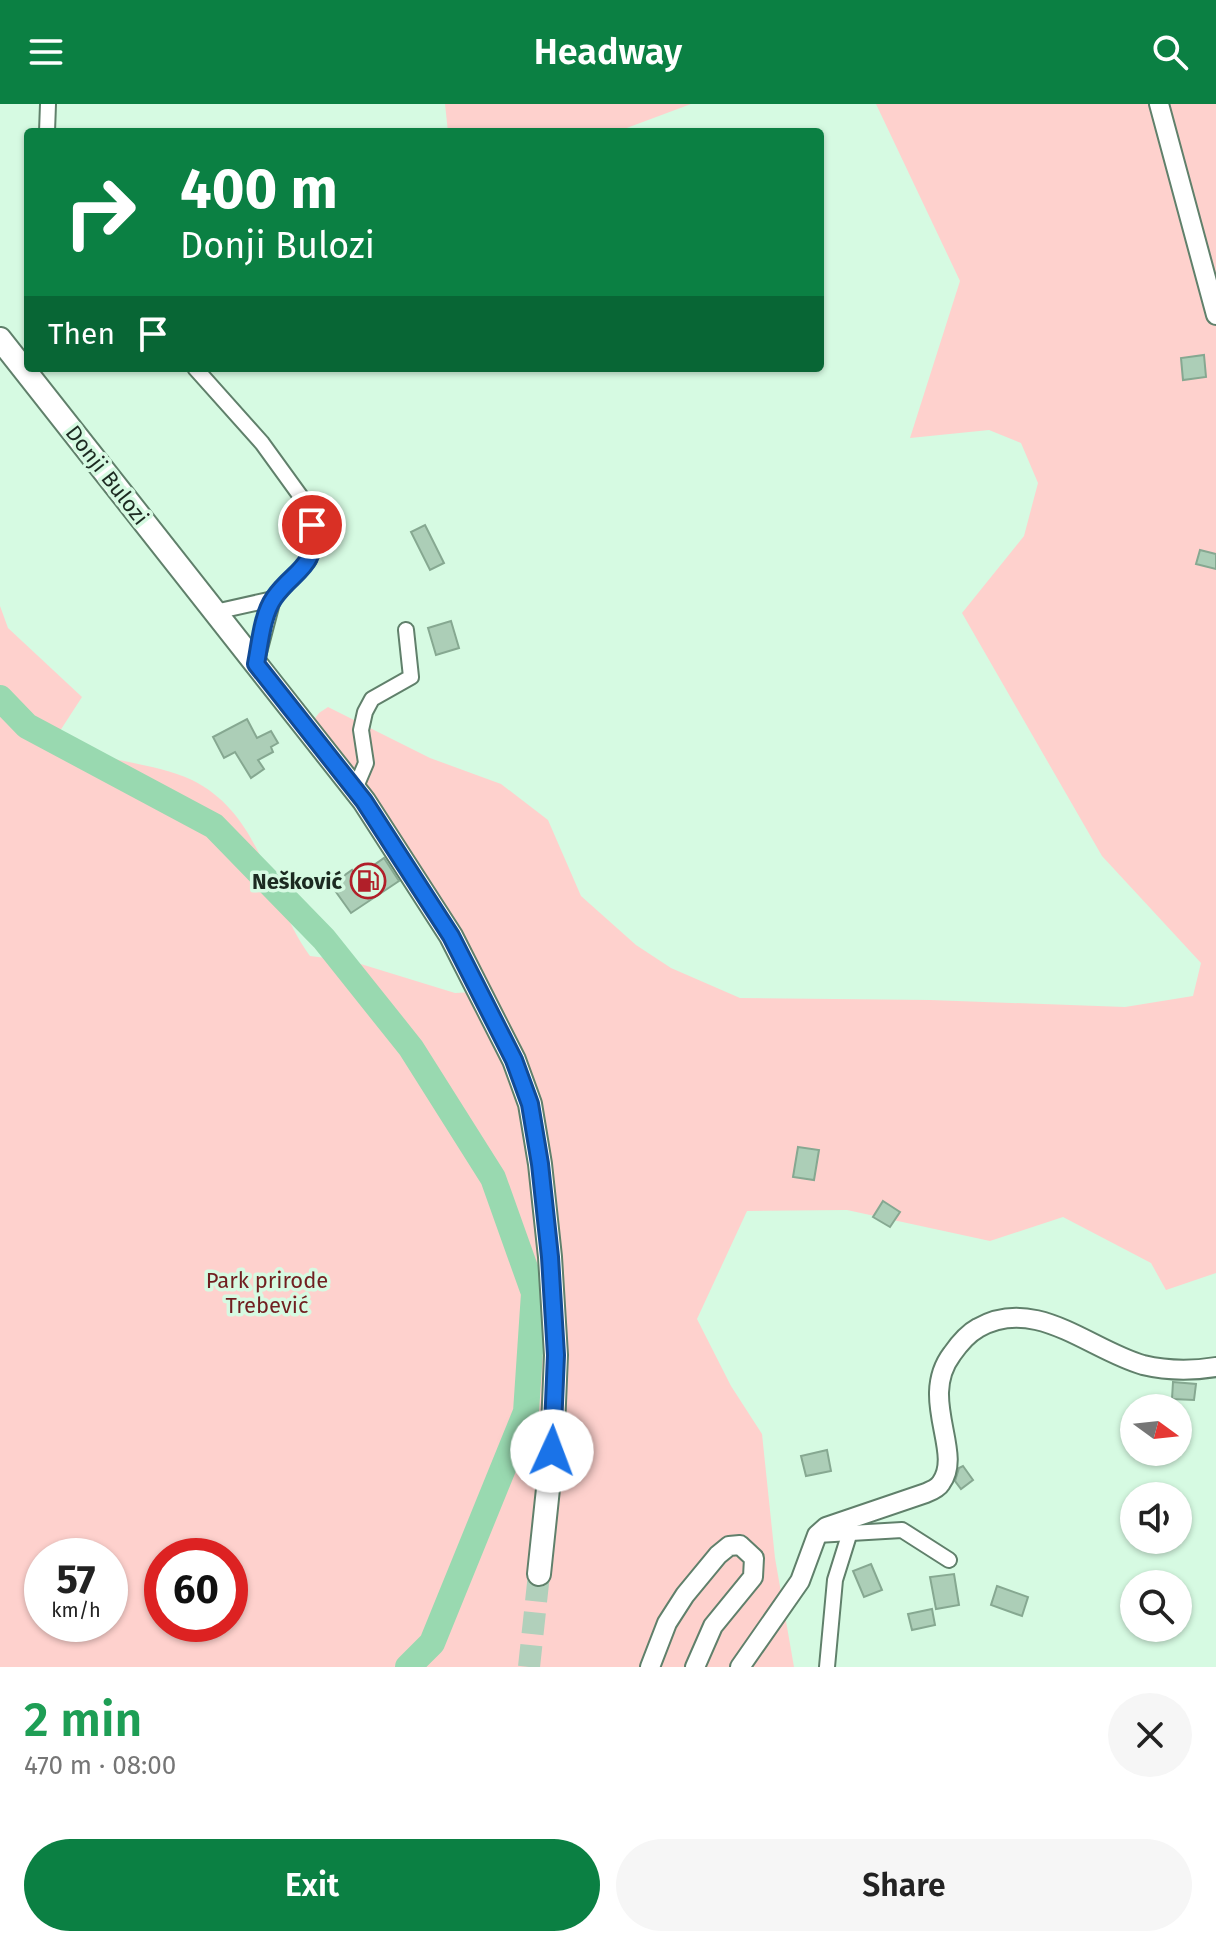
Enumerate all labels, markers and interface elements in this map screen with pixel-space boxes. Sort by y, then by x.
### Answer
icon: menu [24,30,68,74]
text: Headway [534,30,682,74]
icon: search [1148,30,1192,74]
text: 400 m [180,156,338,223]
icon: right [48,160,152,264]
text: Donji Bulozi [180,224,375,268]
icon: arrive [131,312,175,356]
text: Then [48,316,115,352]
street label: Donji Bulozi [60,420,154,530]
pin [278,491,346,559]
icon: arrive [290,503,334,547]
fuel station icon: Nešković [349,862,387,900]
place label: Nešković [252,868,342,895]
park label: Park prirode Trebević [206,1267,328,1319]
north arrow [1120,1394,1192,1466]
map controls [1120,1394,1192,1642]
position arrow [510,1409,594,1493]
button: sound [1120,1482,1192,1554]
speed limit sign: 60 [144,1538,248,1642]
text: 57 [56,1556,96,1604]
button: search [1120,1570,1192,1642]
text: km/h [51,1598,101,1622]
text: 2 min [24,1691,142,1749]
button: close [1108,1693,1192,1777]
text: 470 m · 08:00 [24,1750,176,1781]
button: Exit [24,1839,600,1931]
button: Share [616,1839,1192,1931]

